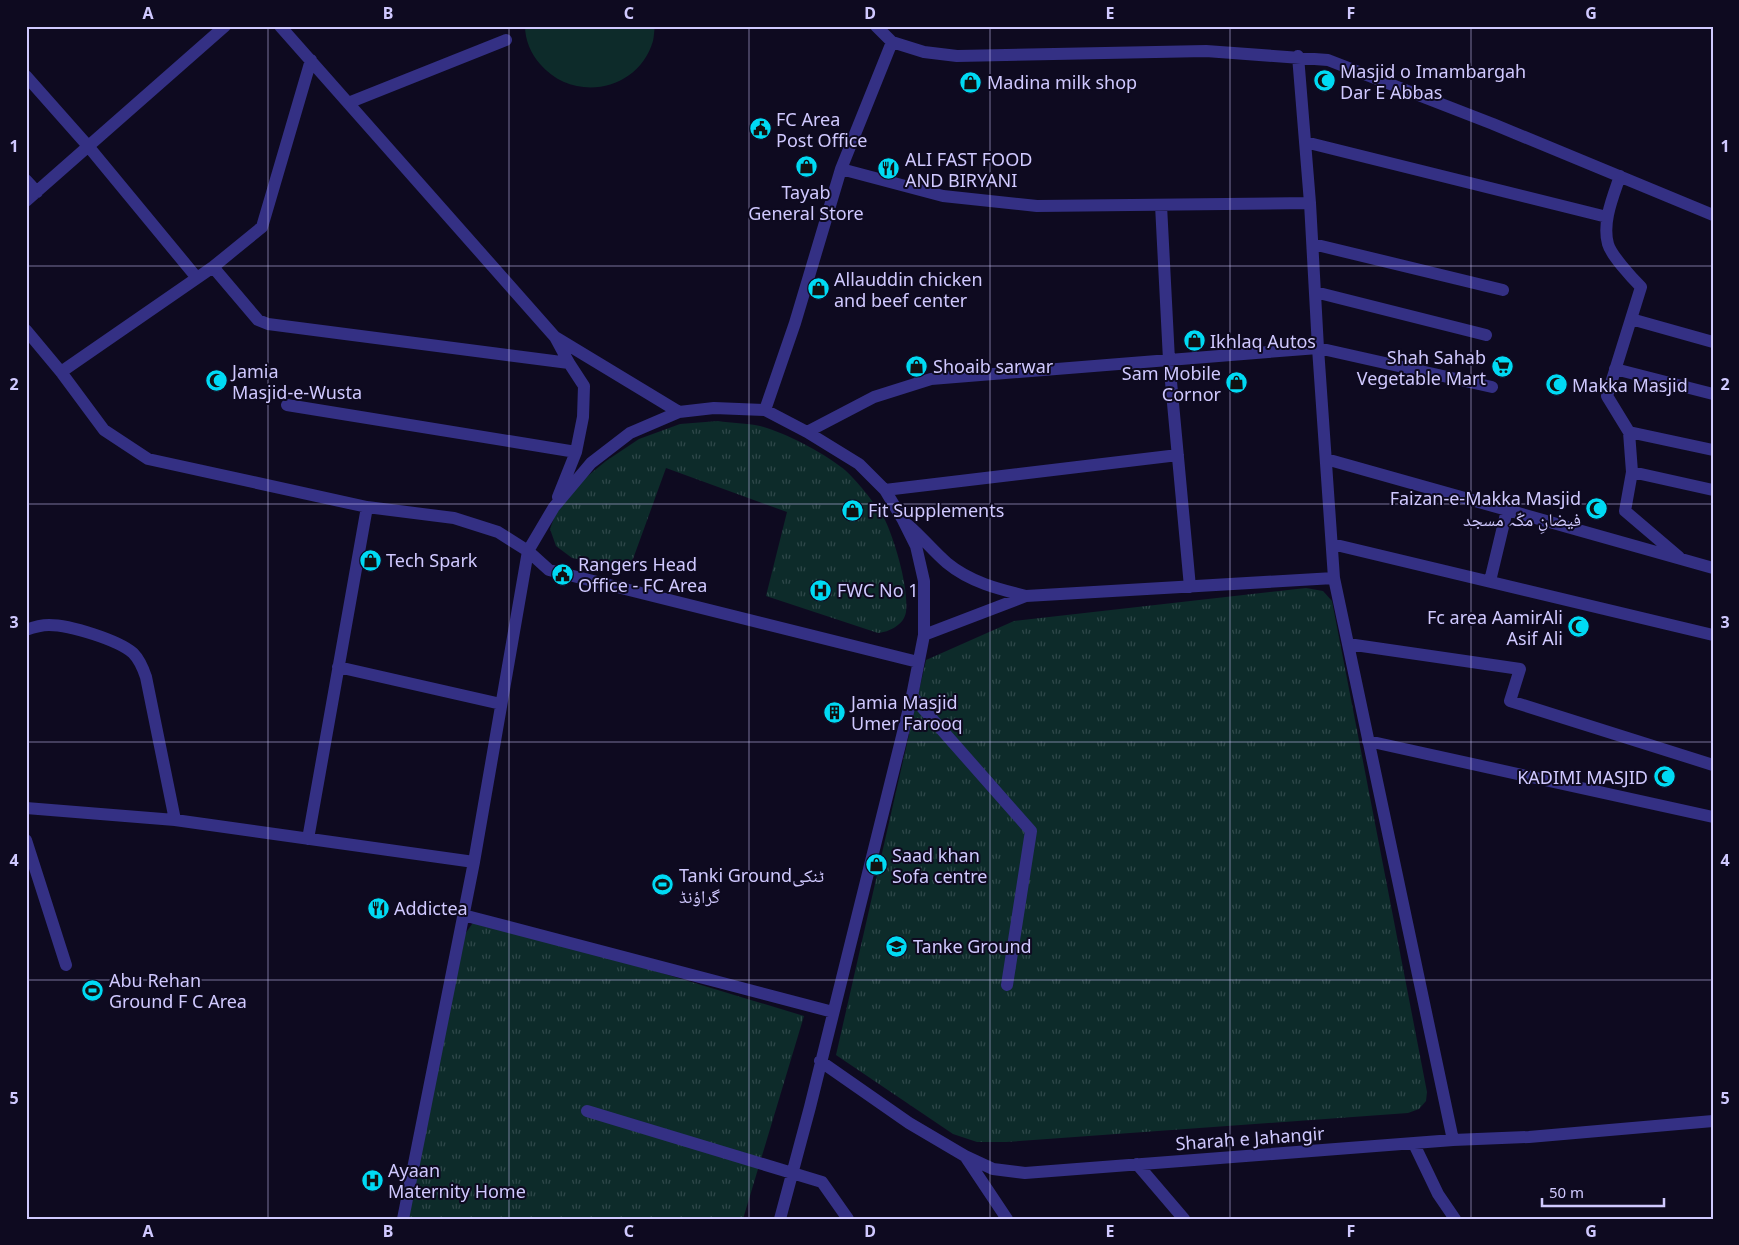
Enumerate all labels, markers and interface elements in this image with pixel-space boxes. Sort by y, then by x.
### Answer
text: A [142,2,154,24]
text: B [383,2,393,24]
text: C [624,2,634,24]
text: D [864,2,876,24]
text: E [1106,2,1115,24]
text: F [1347,2,1355,24]
text: G [1585,2,1597,24]
place label: Masjid o Imambargah Dar E Abbas [1340,59,1526,104]
mosque icon: Masjid o Imambargah Dar E Abbas [1312,69,1336,93]
shop icon: Madina milk shop [959,70,983,94]
place label: Madina milk shop [987,70,1137,94]
place label: FC Area Post Office [776,107,867,152]
public building icon: FC Area Post Office [748,117,772,141]
text: 1 [9,135,19,157]
text: 1 [1720,135,1730,157]
place label: ALI FAST FOOD AND BIRYANI [905,147,1032,192]
shop icon: Tayab General Store [794,155,818,179]
restaurant icon: ALI FAST FOOD AND BIRYANI [877,157,901,181]
place label: Tayab General Store [748,180,864,225]
place label: Allauddin chicken and beef center [834,267,983,312]
shop icon: Allauddin chicken and beef center [806,277,830,301]
shop icon: Ikhlaq Autos [1182,329,1206,353]
place label: Ikhlaq Autos [1210,329,1316,353]
place label: Shah Sahab Vegetable Mart [1357,345,1487,390]
shop icon: Shoaib sarwar [905,354,929,378]
place label: Shoaib sarwar [933,354,1054,378]
supermarket icon: Shah Sahab Vegetable Mart [1490,355,1514,379]
place label: Jamia Masjid-e-Wusta [230,359,362,404]
place label: Sam Mobile Cornor [1122,361,1222,406]
mosque icon: Jamia Masjid-e-Wusta [204,369,228,393]
shop icon: Sam Mobile Cornor [1225,371,1249,395]
text: 2 [9,373,19,395]
mosque icon: Makka Masjid [1544,373,1568,397]
place label: Makka Masjid [1572,373,1688,397]
text: 2 [1720,373,1730,395]
place label: Faizan-e-Makka Masjid فیضانِ مکّہ مسجد [1390,486,1581,534]
mosque icon: Faizan-e-Makka Masjid فیضانِ مکّہ مسجد [1585,496,1609,520]
shop icon: Fit Supplements [840,498,864,522]
place label: Fit Supplements [868,498,1004,522]
shop icon: Tech Spark [358,548,382,572]
place label: Tech Spark [386,548,478,572]
place label: Rangers Head Office - FC Area [578,552,707,597]
public building icon: Rangers Head Office - FC Area [550,562,574,586]
hospital icon: FWC No 1 [809,578,833,602]
place label: FWC No 1 [837,578,919,602]
place label: Fc area AamirAli Asif Ali [1427,605,1563,650]
text: 3 [9,611,19,633]
text: 3 [1720,611,1730,633]
mosque icon: Fc area AamirAli Asif Ali [1567,615,1591,639]
place label: Jamia Masjid Umer Farooq [849,690,963,735]
building icon: Jamia Masjid Umer Farooq [823,700,847,724]
place label: KADIMI MASJID [1517,765,1648,789]
mosque icon: KADIMI MASJID [1652,765,1676,789]
place label: Saad khan Sofa centre [892,843,987,888]
text: 4 [9,849,19,871]
text: 4 [1720,849,1730,871]
shop icon: Saad khan Sofa centre [864,853,888,877]
place label: Tanki Groundٹنکی گراؤنڈ [679,863,824,908]
sports icon: Tanki Groundٹنکی گراؤنڈ [651,873,675,897]
restaurant icon: Addictea [366,896,390,920]
place label: Addictea [394,896,468,920]
school or university icon: Tanke Ground [885,934,909,958]
place label: Tanke Ground [913,934,1032,958]
place label: Abu Rehan Ground F C Area [109,968,247,1013]
sports icon: Abu Rehan Ground F C Area [81,978,105,1002]
text: 5 [9,1087,19,1109]
text: 5 [1720,1087,1730,1109]
street label: Sharah e Jahangir [1175,1121,1326,1155]
place label: Ayaan Maternity Home [388,1158,526,1203]
hospital icon: Ayaan Maternity Home [360,1168,384,1192]
scale bar [1542,1175,1664,1207]
text: 50 m [1549,1182,1584,1202]
text: A [142,1220,154,1242]
text: B [383,1220,393,1242]
text: C [624,1220,634,1242]
text: D [864,1220,876,1242]
text: E [1106,1220,1115,1242]
text: F [1347,1220,1355,1242]
text: G [1585,1220,1597,1242]

